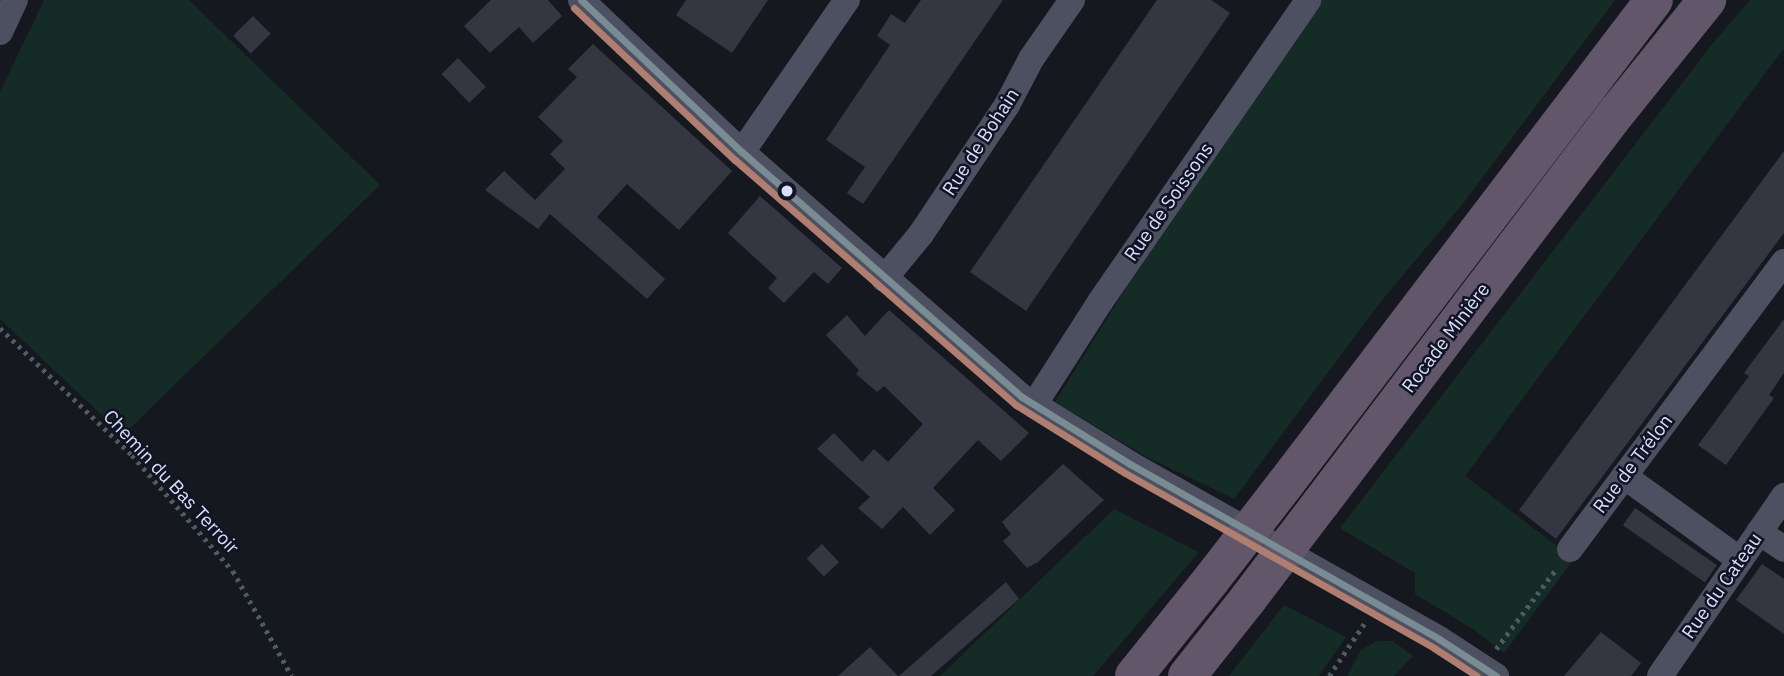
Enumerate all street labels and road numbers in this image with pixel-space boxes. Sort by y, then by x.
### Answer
street label: Rue de Bohain [938,84,1024,200]
street label: Rue de Soissons [1120,138,1218,266]
street label: Rocade Minière [1397,279,1495,397]
street label: Chemin du Bas Terroir [98,405,244,559]
street label: Rue de Trélon [1588,410,1678,518]
street label: Rue du Cateau [1677,529,1767,643]

